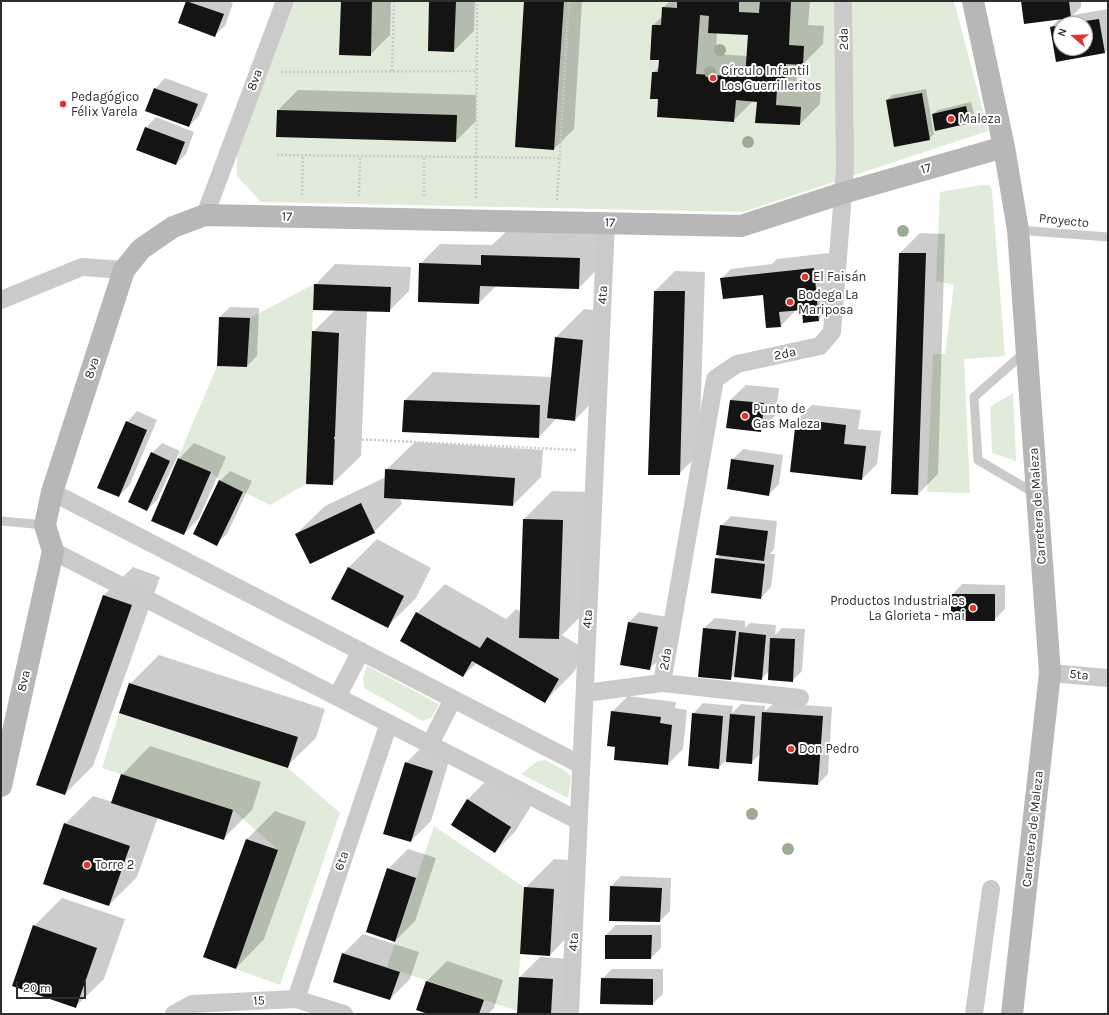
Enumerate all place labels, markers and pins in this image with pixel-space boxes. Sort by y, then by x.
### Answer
place label: Círculo Infantil Los Guerrilleritos [721,63,822,94]
marker: Círculo Infantil Los Guerrilleritos [708,73,718,83]
place label: Pedagógico Félix Varela [71,89,139,120]
marker: Pedagógico Félix Varela [58,99,68,109]
place label: Maleza [959,111,1001,127]
marker: Maleza [946,114,956,124]
place label: El Faisán [813,269,866,285]
marker: El Faisán [800,272,810,282]
place label: Bodega La Mariposa [798,287,858,318]
marker: Bodega La Mariposa [785,297,795,307]
place label: Punto de Gas Maleza [753,401,820,432]
marker: Punto de Gas Maleza [740,411,750,421]
place label: Productos Industriales La Glorieta - mai [830,593,965,624]
marker: Productos Industriales La Glorieta - mai [968,603,978,613]
place label: Don Pedro [799,741,859,757]
marker: Don Pedro [786,744,796,754]
place label: Torre 2 [95,857,134,873]
marker: Torre 2 [82,860,92,870]

